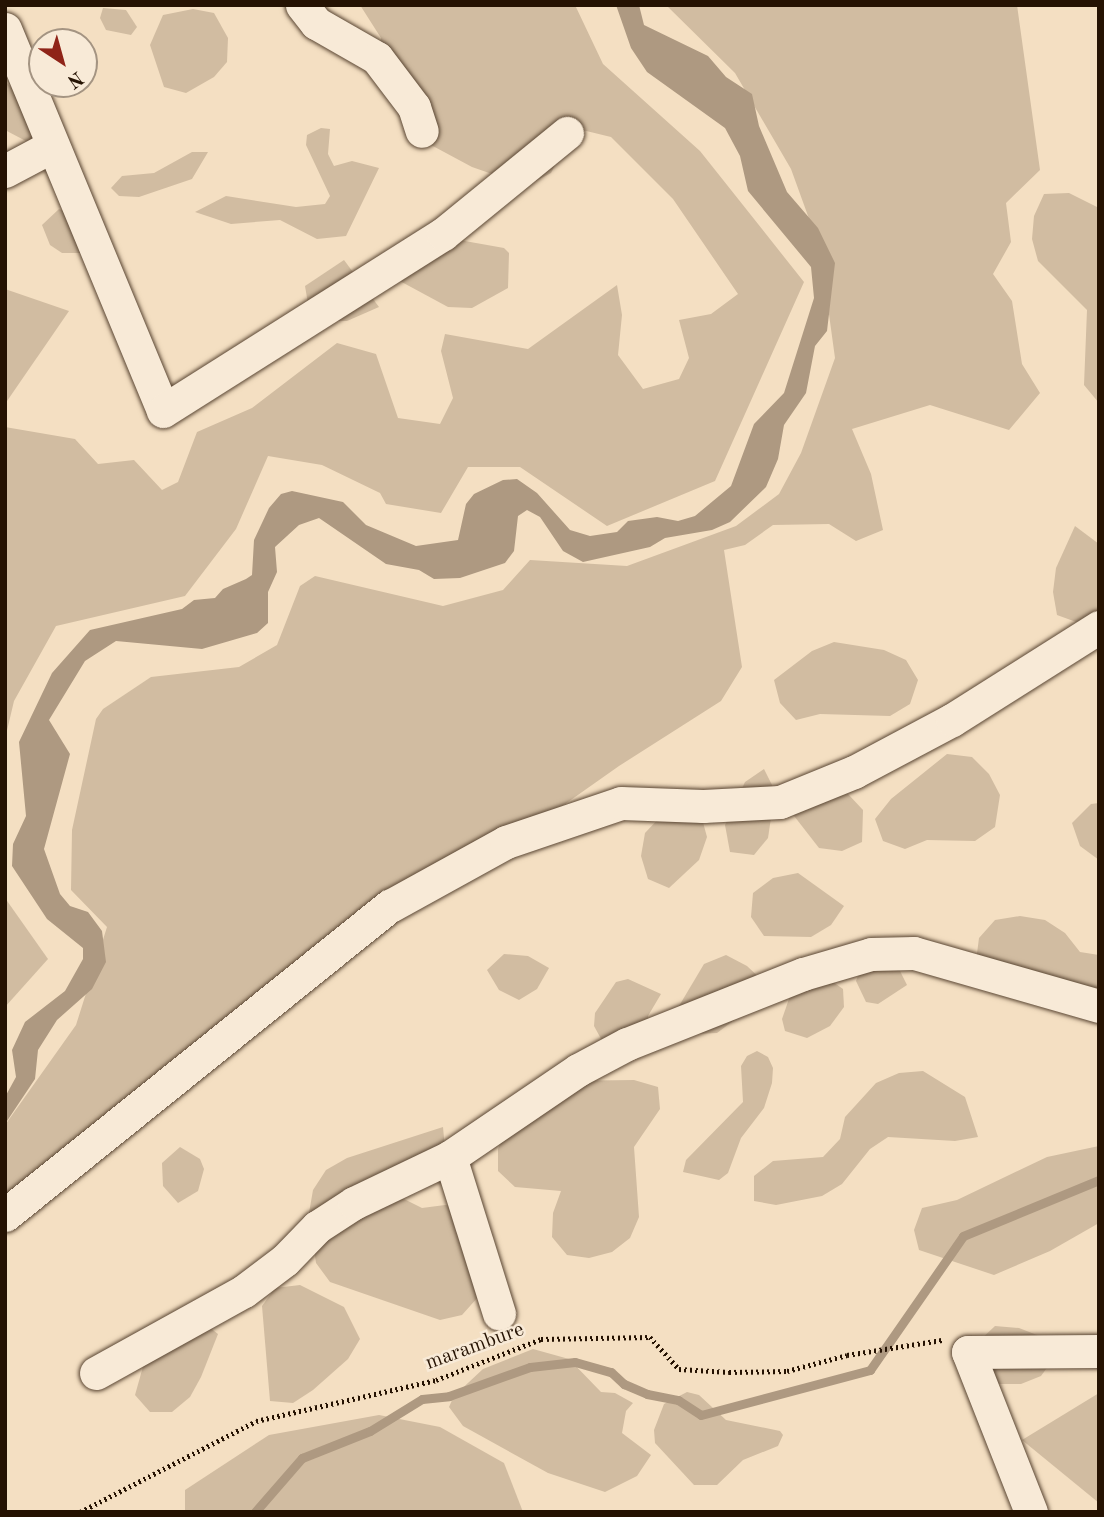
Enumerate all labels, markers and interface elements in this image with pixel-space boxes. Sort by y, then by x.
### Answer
north arrow [28,28,98,98]
text: N [63,67,86,91]
street label: marambure [422,1318,528,1376]

